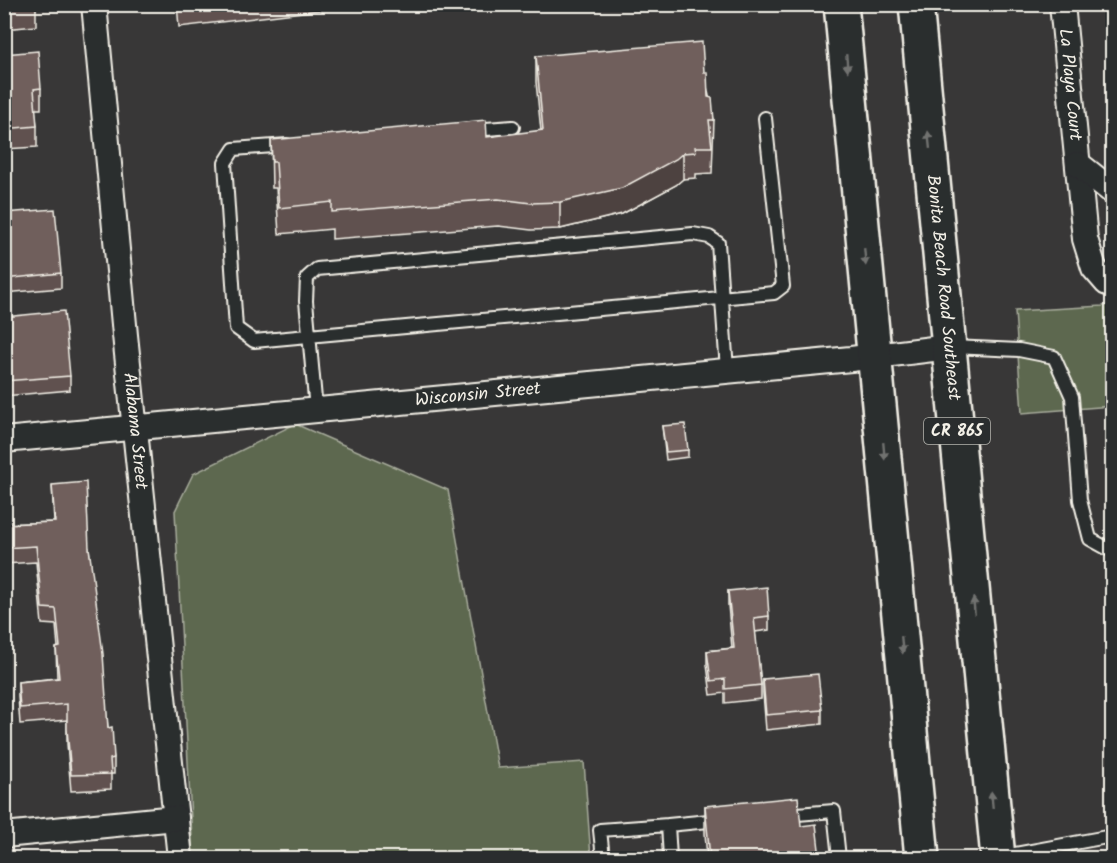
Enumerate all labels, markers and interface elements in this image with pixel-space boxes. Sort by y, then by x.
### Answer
street label: La Playa Court [1050,27,1090,143]
one-way arrow [842,53,852,72]
one-way arrow [924,131,934,150]
street label: Bonita Beach Road Southeast [918,174,969,403]
one-way arrow [860,247,870,266]
street label: Alabama Street [115,371,156,492]
street label: Wisconsin Street [414,374,543,415]
road number: CR 865 [924,418,990,444]
one-way arrow [879,442,889,461]
one-way arrow [969,597,979,616]
one-way arrow [897,636,907,655]
one-way arrow [987,791,997,810]

